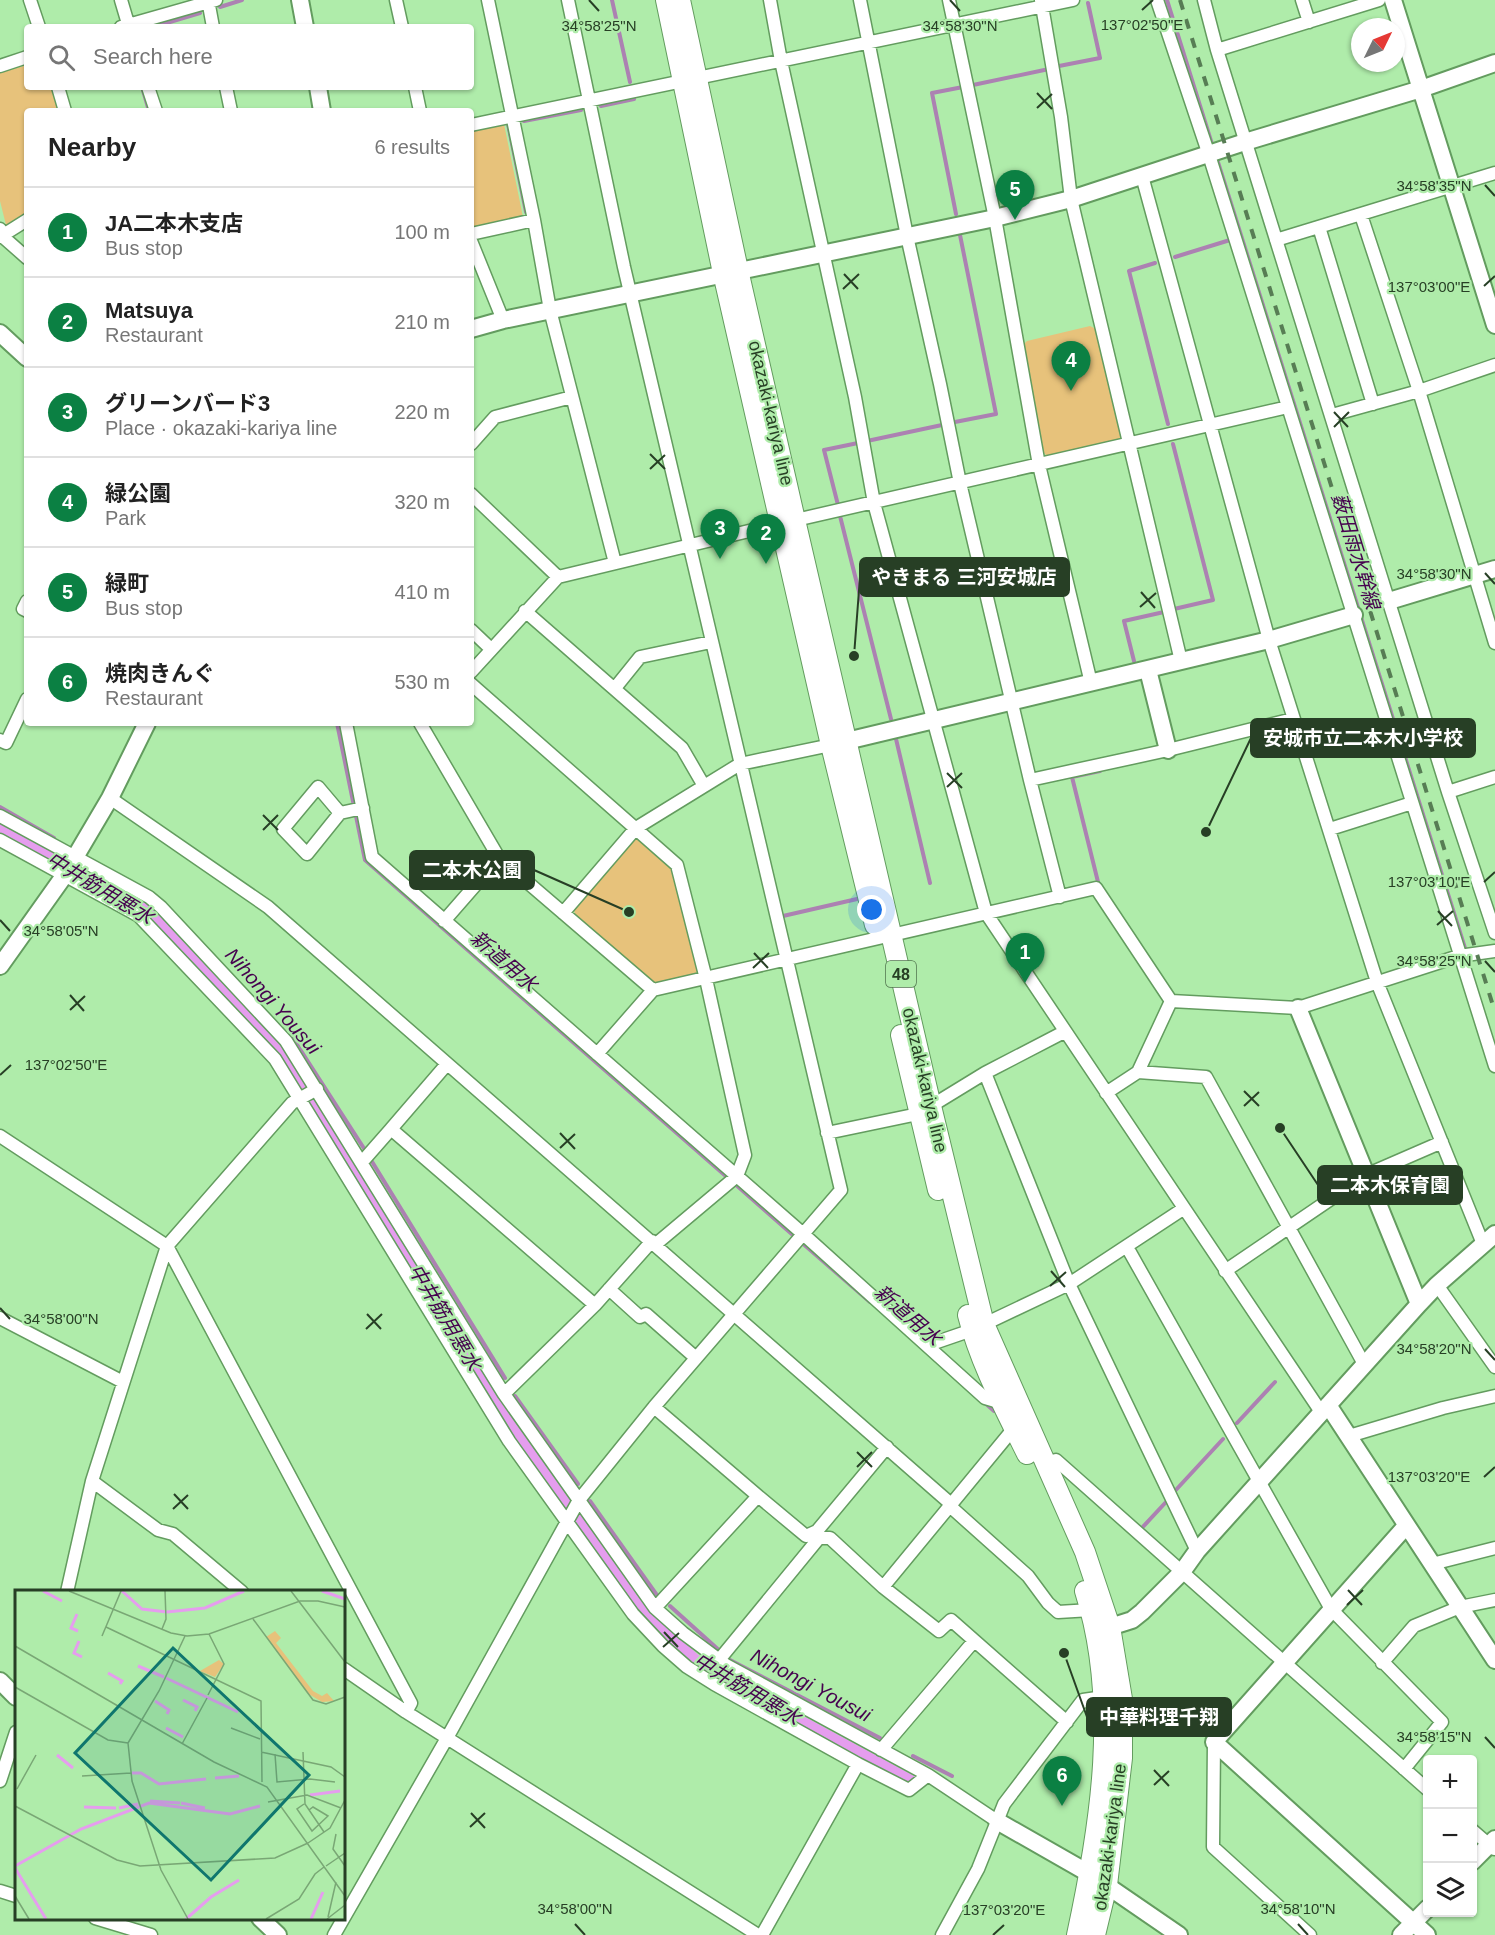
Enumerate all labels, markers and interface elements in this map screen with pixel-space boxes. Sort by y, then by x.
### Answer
text: 137°02'50"E [1101,16,1183,33]
text: 34°58'25"N [561,17,637,34]
text: 34°58'30"N [922,17,998,34]
north arrow [1351,18,1405,72]
search box [24,24,474,90]
icon: search [45,41,78,74]
text: Search here [93,44,213,69]
text: Nearby [48,132,136,162]
text: 6 results [374,136,450,158]
pin: 5 [996,170,1034,220]
text: 34°58'35"N [1396,177,1472,194]
text: JA二本木支店 [105,211,243,236]
text: 1 [62,221,73,243]
text: 100 m [394,221,450,243]
text: Bus stop [105,237,183,259]
text: 137°03'00"E [1388,278,1470,295]
text: Matsuya [105,298,193,323]
text: 2 [62,311,73,333]
text: 210 m [394,311,450,333]
text: Restaurant [105,324,203,346]
street label: okazaki-kariya line [745,339,797,487]
pin: 4 [1052,342,1090,391]
text: グリーンバード3 [105,391,270,416]
text: 3 [62,401,73,423]
text: 220 m [394,401,450,423]
text: Place · okazaki-kariya line [105,417,337,439]
text: 緑公園 [105,481,171,506]
water label: 薮田雨水幹線 [1328,490,1385,614]
text: 4 [62,491,73,513]
text: 320 m [394,491,450,513]
text: Park [105,507,146,529]
pin: 3 [700,510,740,559]
pin: 2 [746,514,786,564]
callout: やきまる 三河安城店 [860,558,1069,596]
text: 34°58'30"N [1396,565,1472,582]
text: やきまる 三河安城店 [871,566,1057,588]
text: 緑町 [105,571,149,596]
text: 5 [62,581,73,603]
text: 410 m [394,581,450,603]
text: Bus stop [105,597,183,619]
text: 焼肉きんぐ [105,661,215,686]
text: 6 [62,671,73,693]
text: 530 m [394,671,450,693]
text: Restaurant [105,687,203,709]
callout: 安城市立二本木小学校 [1251,719,1475,757]
text: 安城市立二本木小学校 [1263,727,1463,749]
water label: 中井筋用悪水 [43,848,159,929]
callout: 二本木公園 [410,851,534,889]
text: 二本木公園 [422,859,522,881]
text: 137°03'10"E [1388,873,1470,890]
your location [857,895,886,924]
text: 34°58'05"N [23,922,99,939]
water label: 新道用水 [467,926,543,997]
pin: 1 [1006,934,1044,983]
water label: Nihongi Yousui [221,944,325,1059]
text: 34°58'25"N [1396,952,1472,969]
road number: 48 [886,961,916,987]
street label: okazaki-kariya line [899,1006,951,1154]
text: 137°02'50"E [25,1056,107,1073]
callout: 二本木保育園 [1318,1166,1462,1204]
text: 二本木保育園 [1330,1174,1450,1196]
water label: 中井筋用悪水 [405,1260,486,1376]
water label: 新道用水 [871,1280,947,1351]
text: 34°58'00"N [23,1310,99,1327]
text: 34°58'20"N [1396,1340,1472,1357]
text: 137°03'20"E [1388,1468,1470,1485]
inset map [15,1590,345,1920]
water label: Nihongi Yousui [747,1644,875,1726]
water label: 中井筋用悪水 [690,1649,806,1730]
callout: 中華料理千翔 [1087,1698,1231,1736]
text: 中華料理千翔 [1099,1706,1219,1728]
text: 34°58'15"N [1396,1728,1472,1745]
map controls [1423,1755,1477,1917]
button: + [1423,1755,1477,1809]
pin: 6 [1042,1756,1082,1806]
street label: okazaki-kariya line [1090,1762,1130,1912]
button: − [1423,1809,1477,1863]
button: layers [1423,1863,1477,1917]
text: 34°58'00"N [537,1900,613,1917]
text: 34°58'10"N [1260,1900,1336,1917]
text: 137°03'20"E [963,1901,1045,1918]

